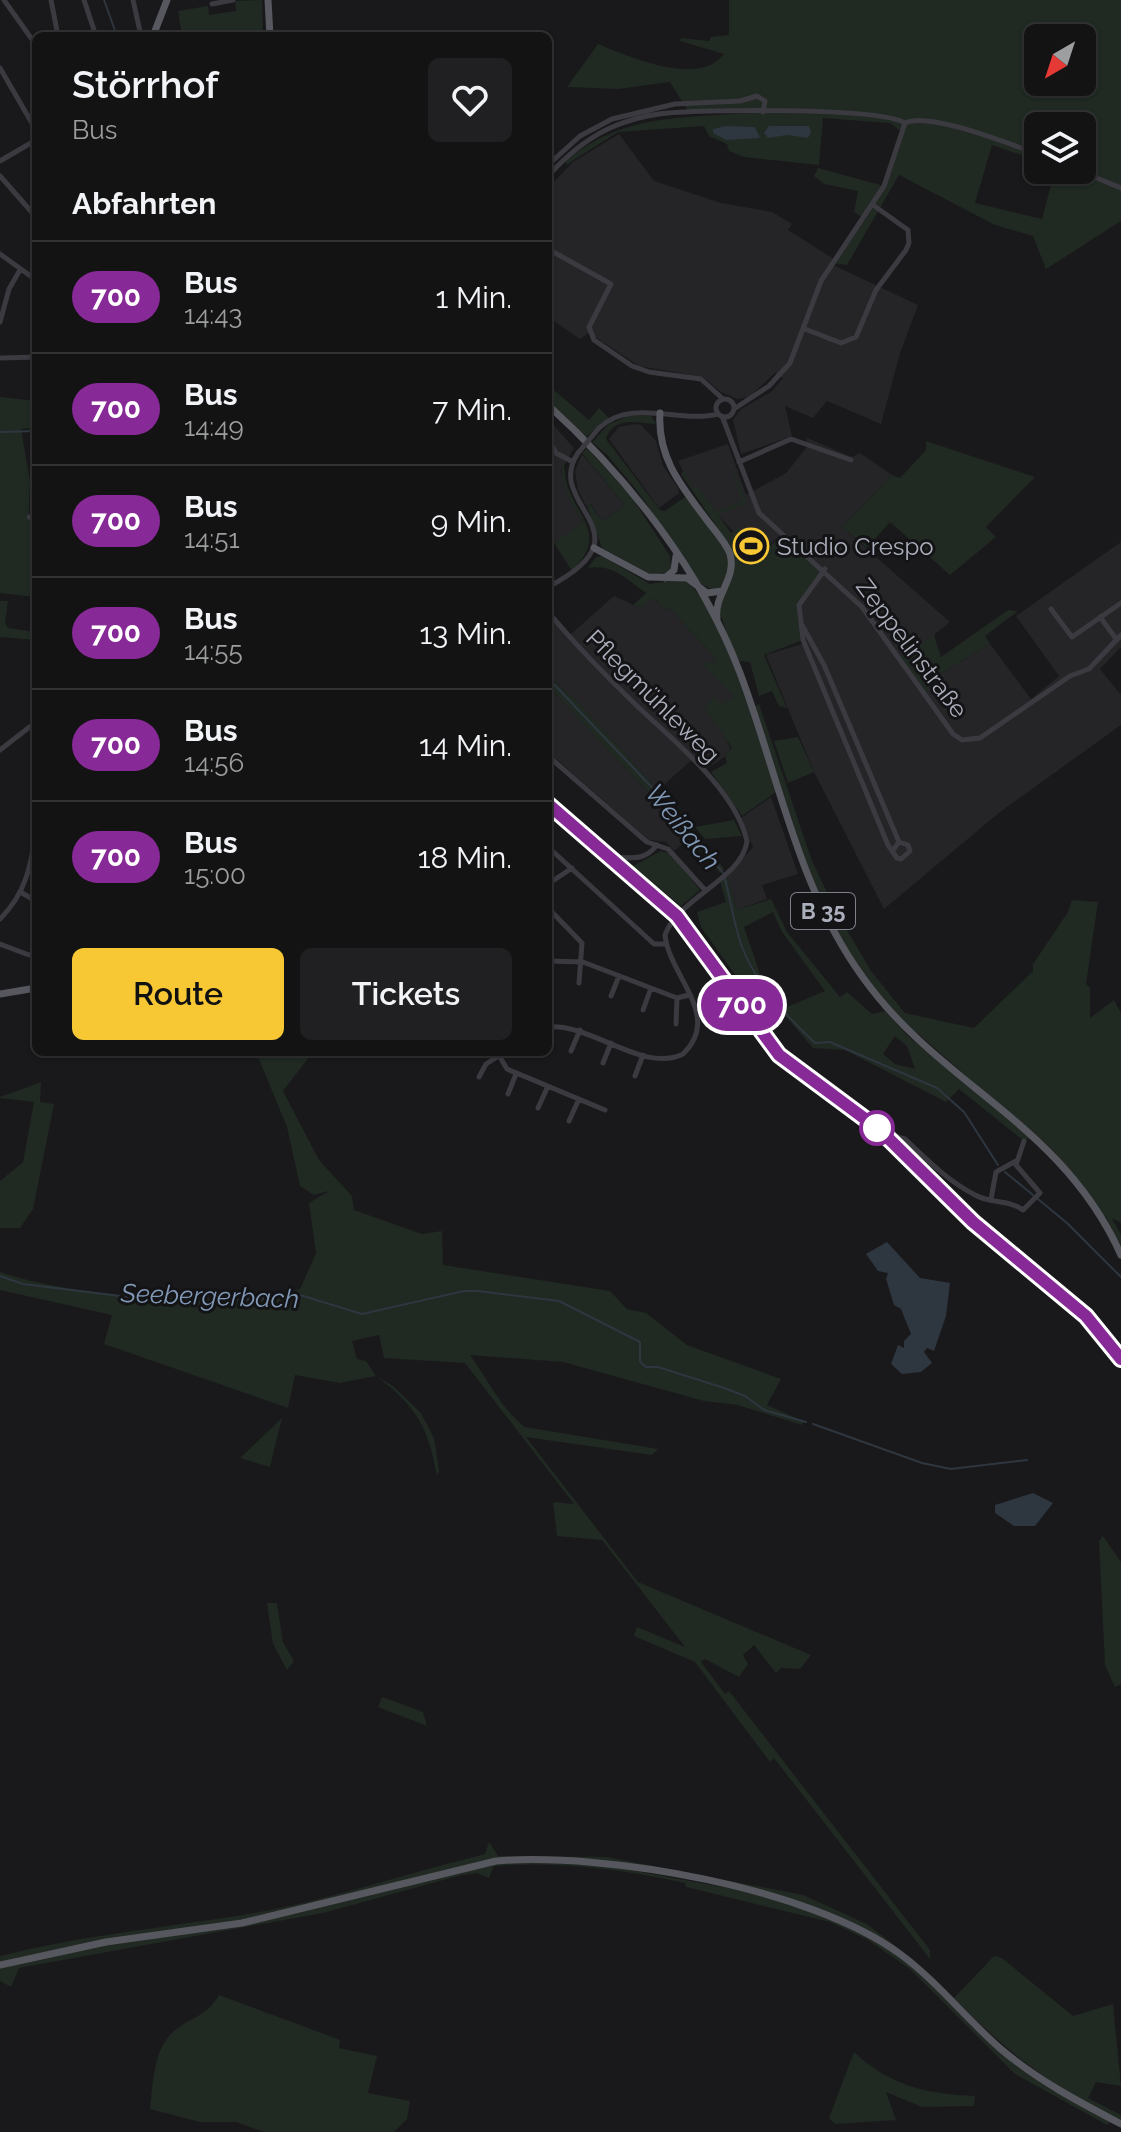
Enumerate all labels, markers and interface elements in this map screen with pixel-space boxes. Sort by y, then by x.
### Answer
north arrow [1024,24,1096,96]
map controls [1024,24,1096,184]
button: heart [428,58,512,142]
text: Störrhof [72,62,219,107]
button: layers [1024,112,1096,184]
text: Bus [72,115,117,145]
text: Abfahrten [72,186,216,221]
text: Bus [184,265,238,300]
text: 700 [91,280,141,313]
text: 1 Min. [436,280,512,315]
text: 14:43 [184,300,242,330]
text: Bus [184,377,238,412]
text: 700 [91,392,141,425]
text: 7 Min. [432,392,512,427]
text: 14:49 [184,412,244,442]
text: Bus [184,489,238,524]
text: 700 [91,504,141,537]
text: 9 Min. [431,504,512,539]
text: 14:51 [184,524,240,554]
sports icon: Studio Crespo [732,527,770,565]
place label: Studio Crespo [777,532,933,561]
street label: Zeppelinstraße [850,573,974,723]
text: Bus [184,601,238,636]
text: 700 [91,616,141,649]
text: 13 Min. [419,616,512,651]
street label: Pflegmühleweg [580,623,726,769]
text: 14:55 [184,636,243,666]
text: Bus [184,713,238,748]
text: 700 [91,728,141,761]
text: 14 Min. [419,728,512,763]
text: 14:56 [184,748,244,778]
water label: Weißach [639,778,727,876]
text: Bus [184,825,238,860]
text: 700 [91,840,141,873]
text: 18 Min. [418,840,512,875]
text: 15:00 [184,860,246,890]
road number: B 35 [791,893,855,929]
button: Route [72,948,284,1040]
button: Tickets [300,948,512,1040]
line badge: 700 [696,979,788,1031]
text: 700 [717,988,767,1021]
unlabelled marker [860,1111,894,1145]
water label: Seebergerbach [119,1278,300,1314]

